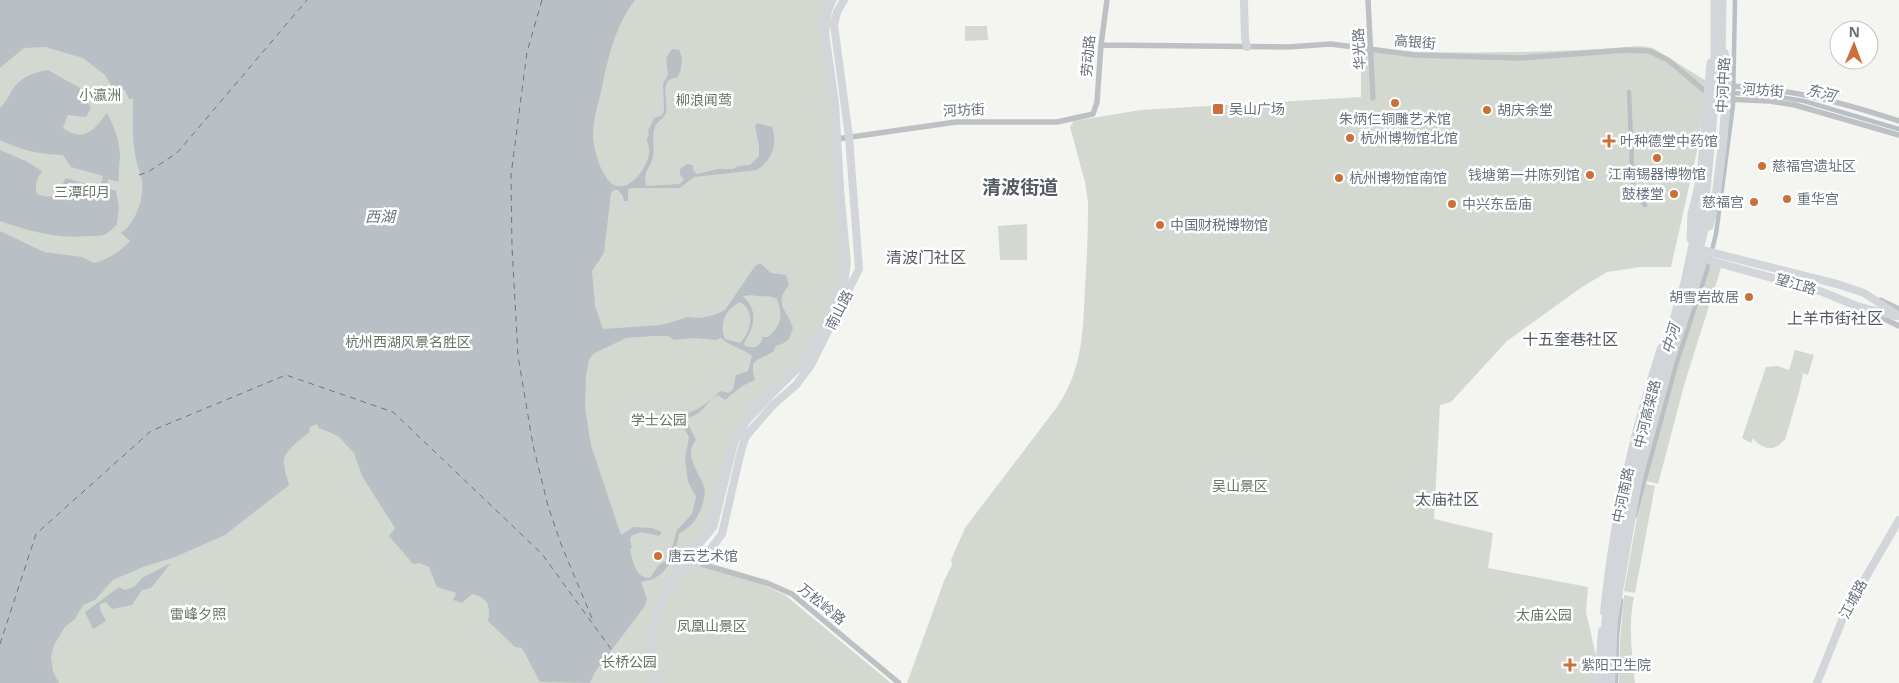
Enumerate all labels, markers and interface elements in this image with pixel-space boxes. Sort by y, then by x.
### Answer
north arrow [1829,20,1879,70]
text: N [1848,22,1860,41]
street label: 华光路 [1348,28,1369,70]
street label: 高银街 [1393,30,1437,53]
street label: 劳动路 [1076,34,1099,78]
street label: 中河中路 [1712,57,1733,113]
street label: 河坊街 [1741,78,1785,101]
water label: 东河 [1804,78,1841,106]
park label: 小瀛洲 [79,85,121,104]
park label: 柳浪闻莺 [676,90,732,109]
marker: 朱炳仁铜雕艺术馆 [1389,97,1401,109]
street label: 河坊街 [943,99,985,120]
place label: 吴山广场 [1229,99,1285,118]
place label: 胡庆余堂 [1497,100,1553,119]
marker: 吴山广场 [1211,102,1225,116]
marker: 胡庆余堂 [1481,104,1493,116]
place label: 朱炳仁铜雕艺术馆 [1339,109,1451,128]
place label: 杭州博物馆北馆 [1360,128,1458,147]
place label: 叶种德堂中药馆 [1620,131,1718,150]
marker: 杭州博物馆北馆 [1344,132,1356,144]
marker: 叶种德堂中药馆 [1602,134,1616,148]
marker: 江南锡器博物馆 [1651,152,1663,164]
place label: 慈福宫遗址区 [1772,156,1856,175]
marker: 慈福宫遗址区 [1756,160,1768,172]
place label: 江南锡器博物馆 [1608,164,1706,183]
place label: 钱塘第一井陈列馆 [1468,165,1580,184]
place label: 杭州博物馆南馆 [1349,168,1447,187]
marker: 钱塘第一井陈列馆 [1584,169,1596,181]
marker: 杭州博物馆南馆 [1333,172,1345,184]
district label: 清波街道 [982,174,1058,200]
park label: 三潭印月 [54,182,110,201]
place label: 鼓楼堂 [1622,184,1664,203]
marker: 鼓楼堂 [1668,188,1680,200]
place label: 重华宫 [1797,189,1839,208]
place label: 慈福宫 [1702,192,1744,211]
marker: 重华宫 [1781,193,1793,205]
place label: 中兴东岳庙 [1462,194,1532,213]
marker: 慈福宫 [1748,196,1760,208]
marker: 中兴东岳庙 [1446,198,1458,210]
water label: 西湖 [365,206,397,226]
place label: 中国财税博物馆 [1170,215,1268,234]
marker: 中国财税博物馆 [1154,219,1166,231]
district label: 清波门社区 [886,246,966,268]
street label: 望江路 [1773,269,1819,298]
street label: 南山路 [821,287,857,333]
place label: 胡雪岩故居 [1669,287,1739,306]
marker: 胡雪岩故居 [1743,291,1755,303]
district label: 上羊市街社区 [1787,307,1883,329]
water label: 中河 [1656,319,1685,356]
district label: 十五奎巷社区 [1522,328,1618,350]
park label: 杭州西湖风景名胜区 [345,332,471,351]
street label: 中河高架路 [1629,378,1664,450]
park label: 学士公园 [631,410,687,429]
street label: 中河南路 [1607,466,1638,524]
park label: 吴山景区 [1212,476,1268,495]
district label: 太庙社区 [1415,488,1479,510]
place label: 唐云艺术馆 [668,546,738,565]
marker: 唐云艺术馆 [652,550,664,562]
street label: 江城路 [1834,576,1871,622]
street label: 万松岭路 [795,579,850,629]
park label: 雷峰夕照 [170,604,226,623]
park label: 太庙公园 [1516,605,1572,624]
park label: 凤凰山景区 [677,616,747,635]
park label: 长桥公园 [601,652,657,671]
place label: 紫阳卫生院 [1581,655,1651,674]
marker: 紫阳卫生院 [1563,658,1577,672]

